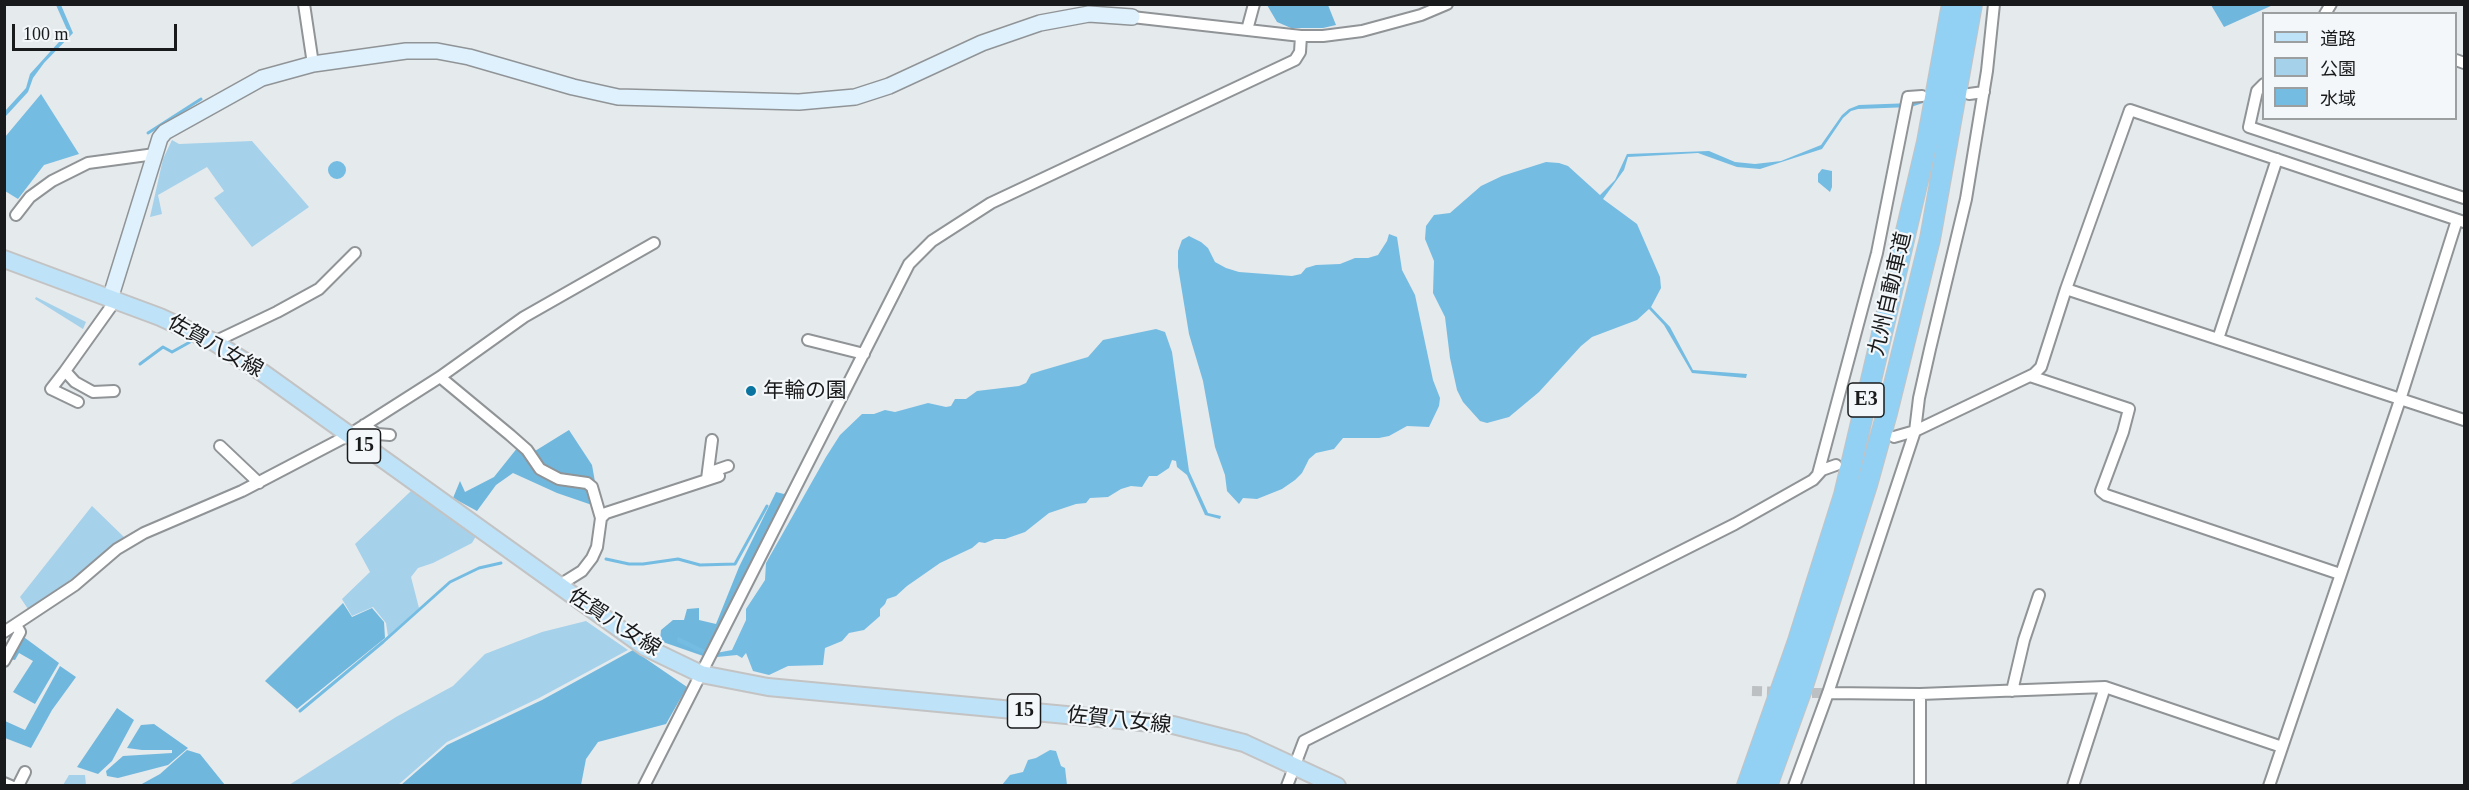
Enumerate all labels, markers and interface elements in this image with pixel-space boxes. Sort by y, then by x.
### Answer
scale bar [15,12,180,50]
legend [2262,12,2457,120]
text: 100 m [23,24,69,44]
text: 道路 [2320,29,2356,49]
text: 公園 [2320,59,2356,79]
text: 水域 [2320,89,2356,109]
street label: 九州自動車道 [1865,230,1917,358]
street label: 佐賀八女線 [163,311,267,383]
place label: 年輪の園 [763,378,847,404]
road number: E3 [1848,383,1884,417]
marker: 年輪の園 [744,384,758,398]
road number: 15 [348,429,380,463]
street label: 佐賀八女線 [563,584,665,662]
road number: 15 [1008,694,1040,728]
street label: 佐賀八女線 [1065,703,1173,739]

